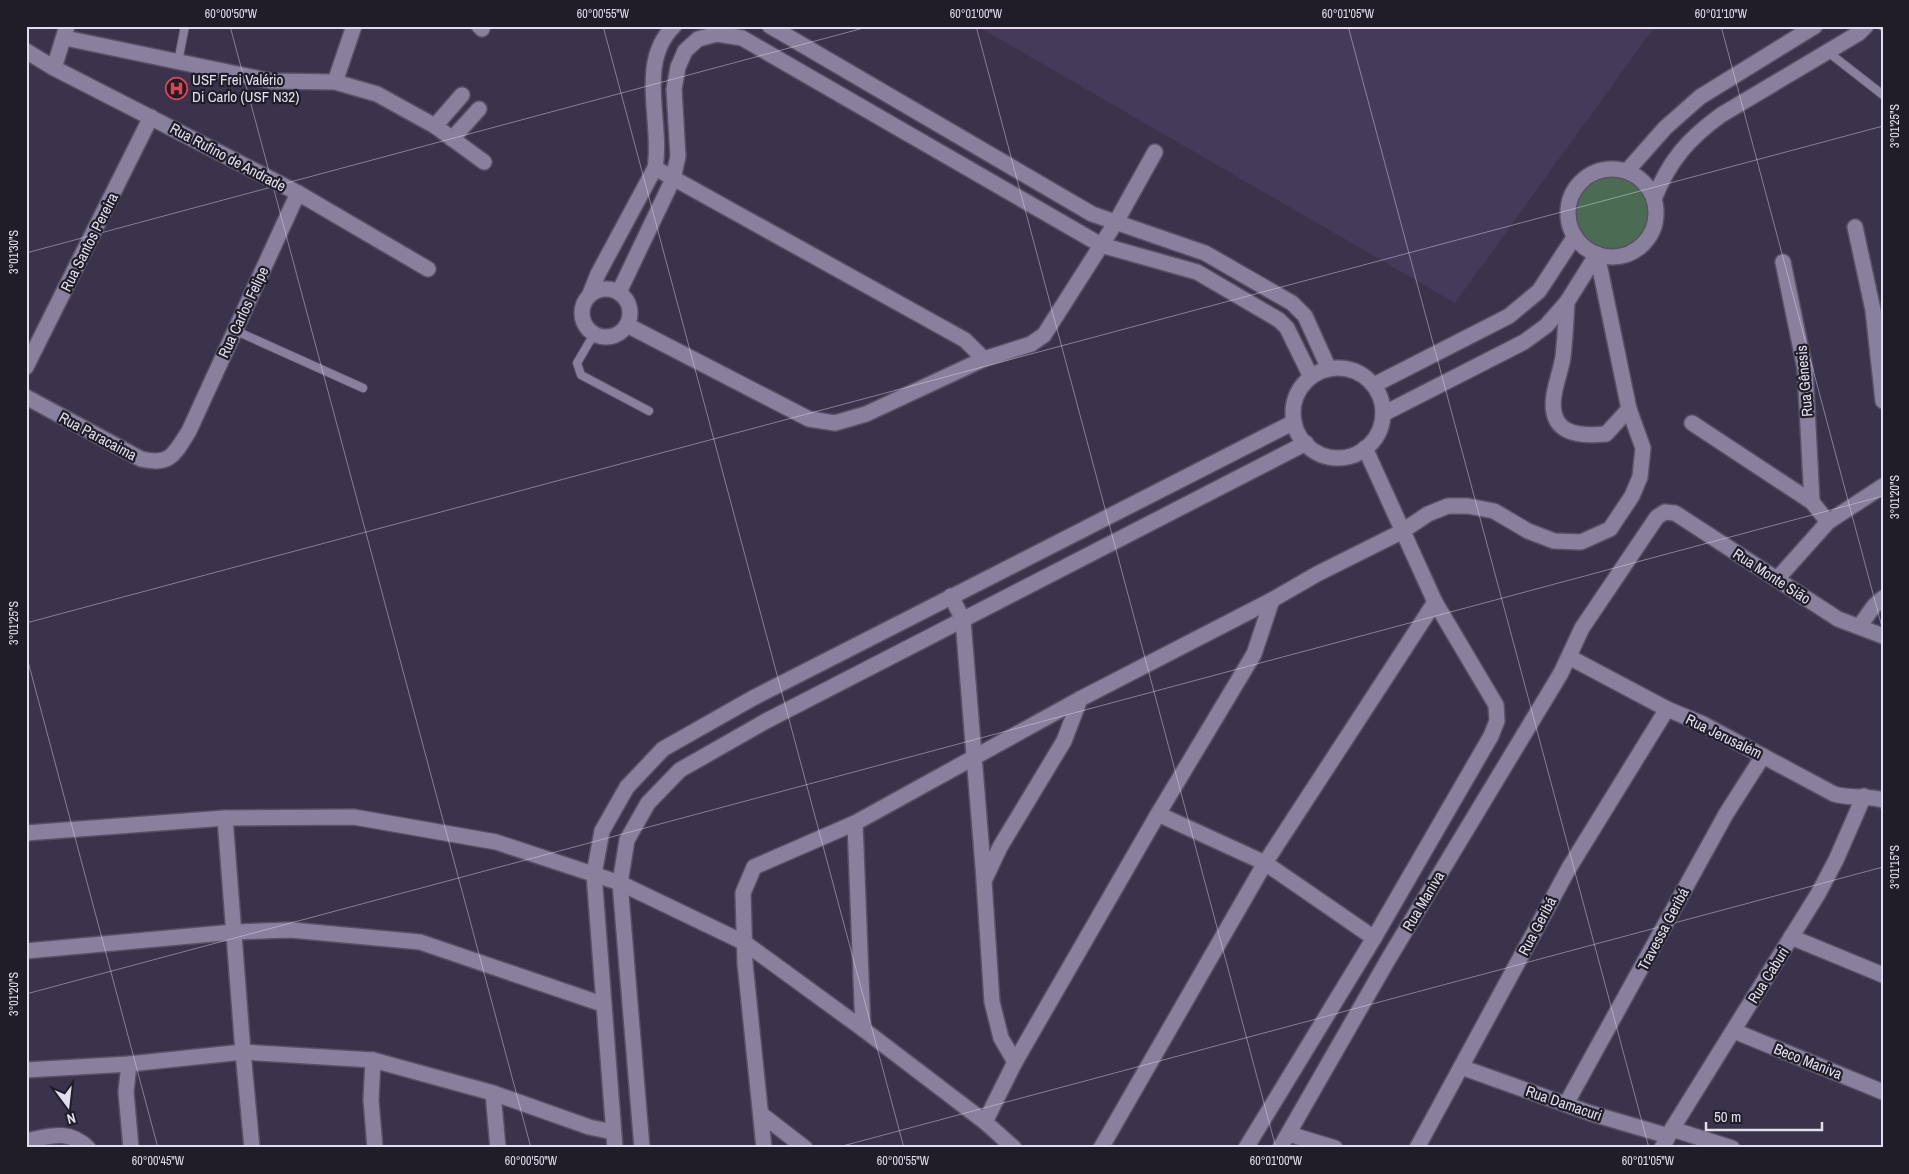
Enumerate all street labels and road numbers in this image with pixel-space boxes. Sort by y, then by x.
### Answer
street label: Rua Rufino de Andrade [166,118,290,197]
street label: Rua Santos Pereira [55,189,123,295]
street label: Rua Carlos Felipe [213,263,273,361]
street label: Rua Gênesis [1790,344,1818,418]
street label: Rua Paracaima [55,407,141,465]
street label: Rua Monte Sião [1729,543,1815,609]
street label: Rua Jerusalém [1682,708,1766,764]
street label: Rua Maniva [1397,867,1449,935]
street label: Travessa Geribá [1632,884,1694,974]
street label: Rua Geribá [1513,893,1561,959]
street label: Rua Caburi [1742,943,1794,1007]
street label: Beco Maniva [1771,1038,1845,1084]
street label: Rua Damacuri [1523,1080,1605,1126]

